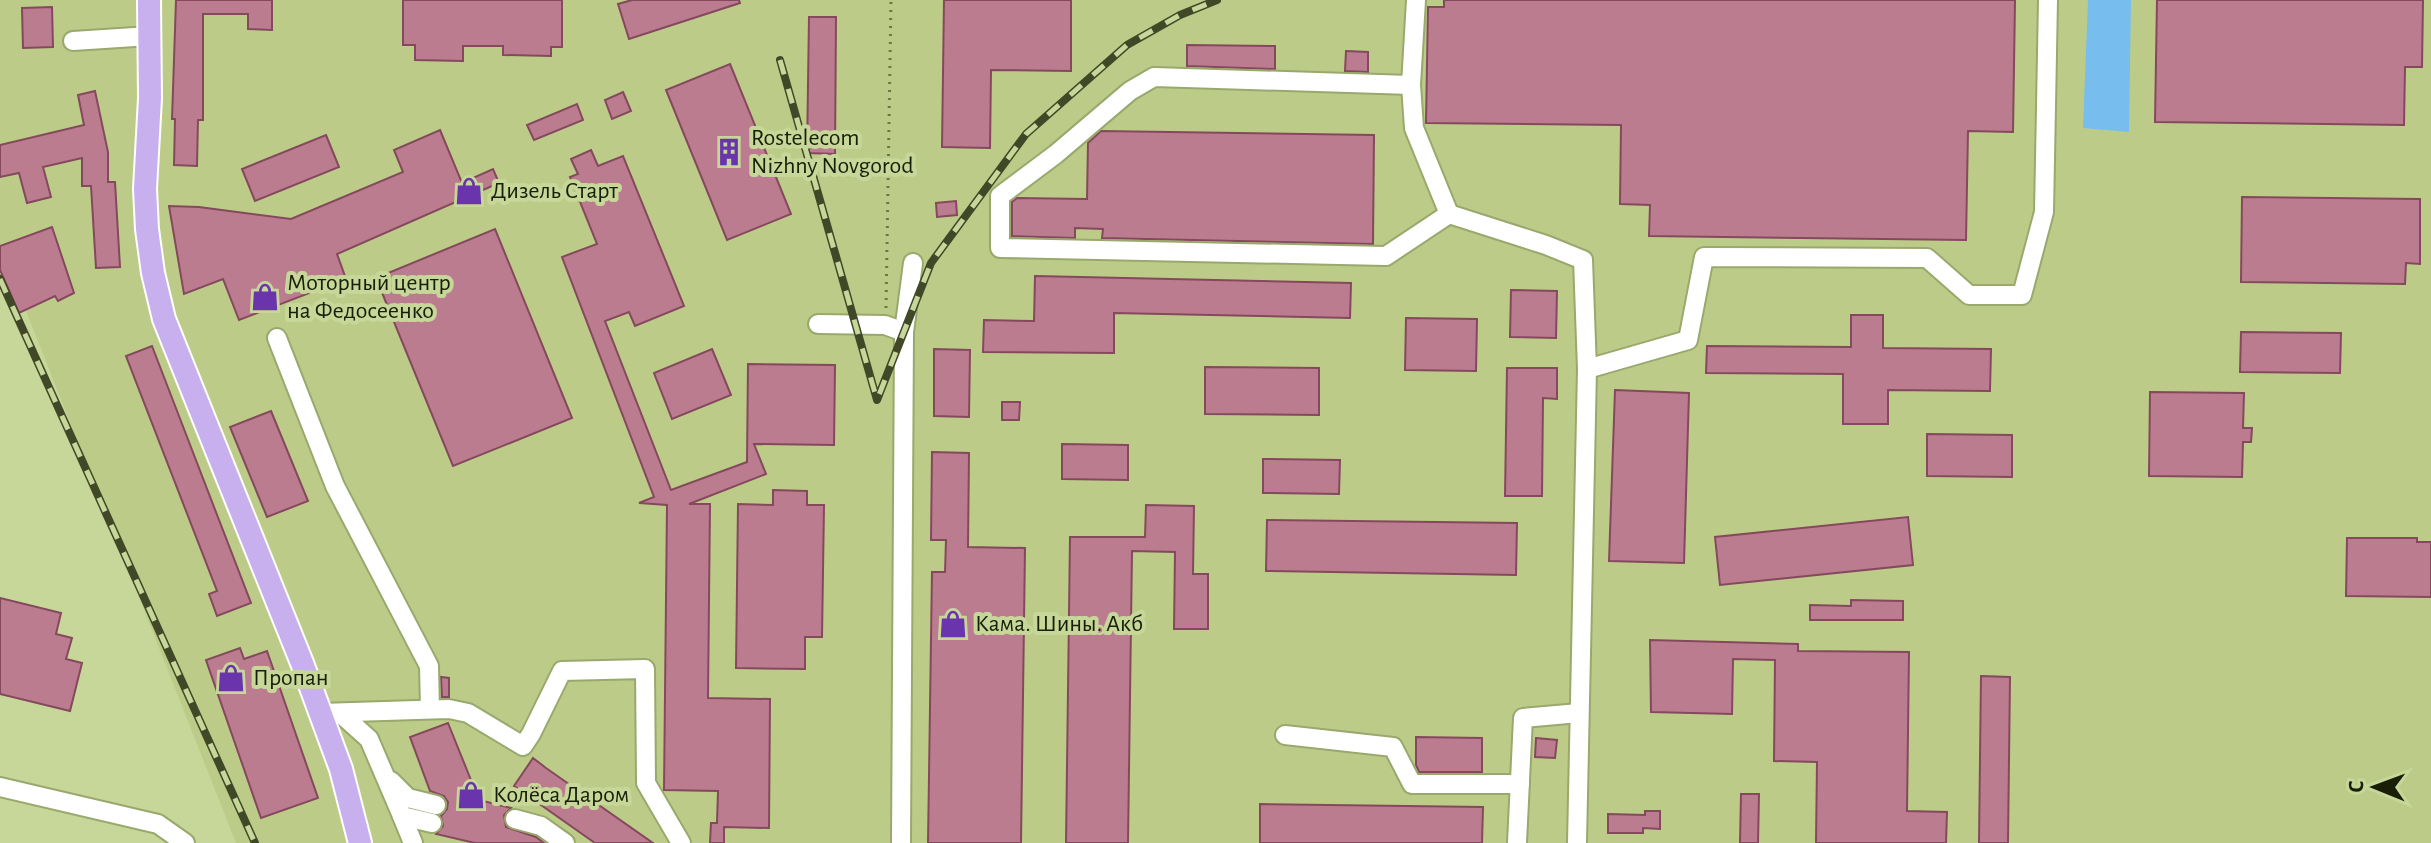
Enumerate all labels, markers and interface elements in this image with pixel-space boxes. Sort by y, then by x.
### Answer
place label: Rostelecom Nizhny Novgorod [751,126,914,178]
building icon: Rostelecom Nizhny Novgorod [714,137,744,167]
shop icon: Дизель Старт [454,176,484,206]
place label: Дизель Старт [491,179,618,203]
place label: Моторный центр на Федосеенко [287,271,451,323]
shop icon: Моторный центр на Федосеенко [250,282,280,312]
shop icon: Кама. Шины. Акб [938,609,968,639]
place label: Кама. Шины. Акб [975,612,1143,636]
shop icon: Пропан [216,663,246,693]
place label: Пропан [253,666,329,690]
north arrow [2335,747,2415,827]
shop icon: Колёса Даром [456,780,486,810]
text: С [2345,780,2367,793]
place label: Колёса Даром [493,783,629,807]

